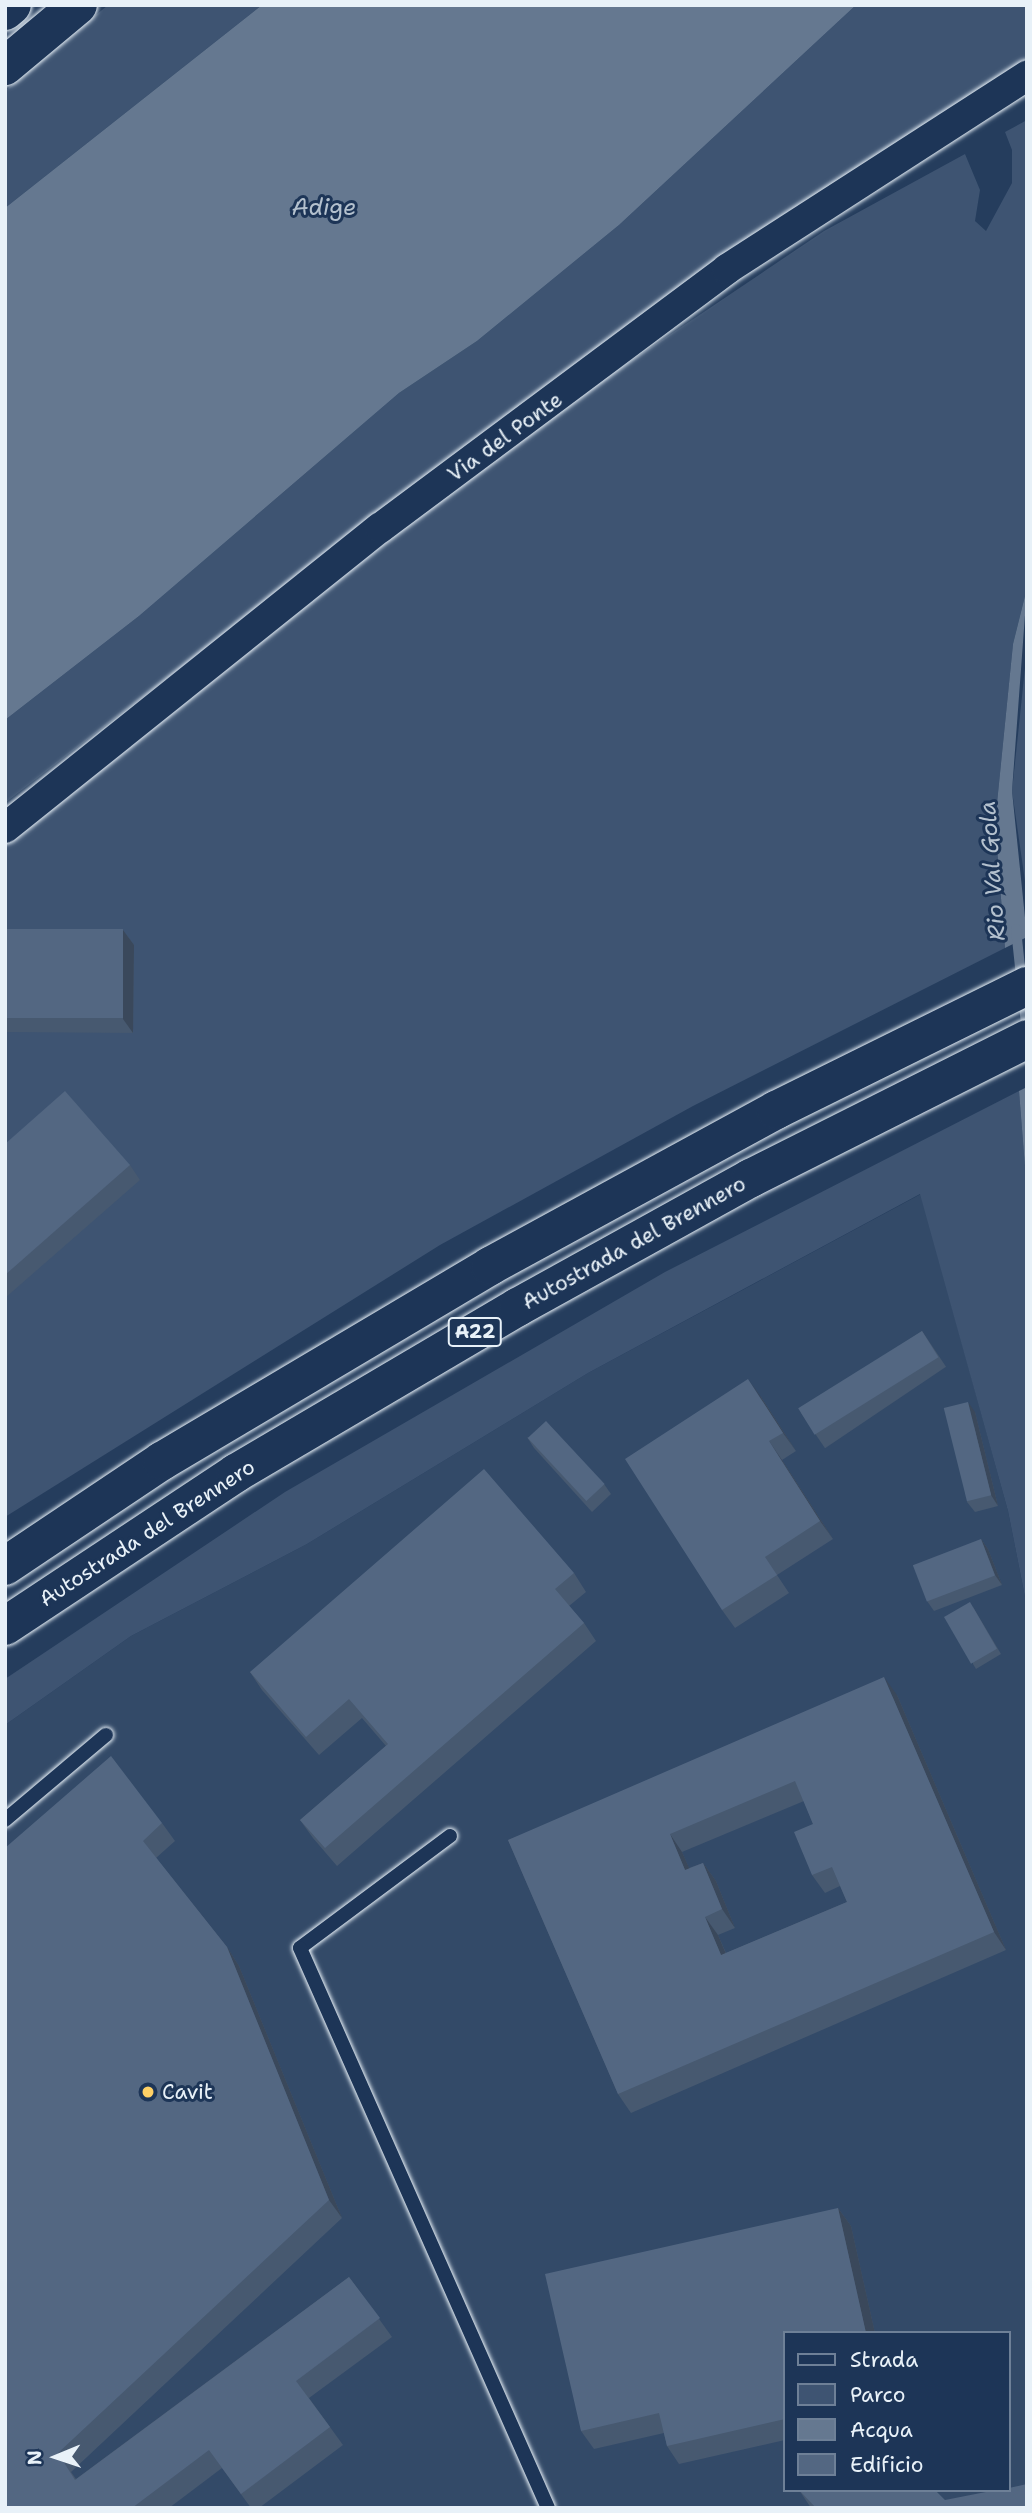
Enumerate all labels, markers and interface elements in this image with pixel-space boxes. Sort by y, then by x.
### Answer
water label: Adige [292,193,356,221]
street label: Via del Ponte [443,387,567,487]
water label: Rio Val Gola [973,800,1011,942]
street label: Autostrada del Brennero [518,1171,750,1315]
road number: A22 [447,1316,503,1348]
street label: Autostrada del Brennero [35,1454,259,1612]
place label: Cavit [162,2079,213,2105]
marker: Cavit [140,2084,156,2100]
legend [783,2331,1011,2492]
text: Strada [850,2346,918,2374]
text: Parco [850,2381,905,2409]
text: Acqua [850,2416,913,2444]
north arrow [21,2422,91,2492]
text: N [22,2450,47,2466]
text: Edificio [850,2451,923,2479]

